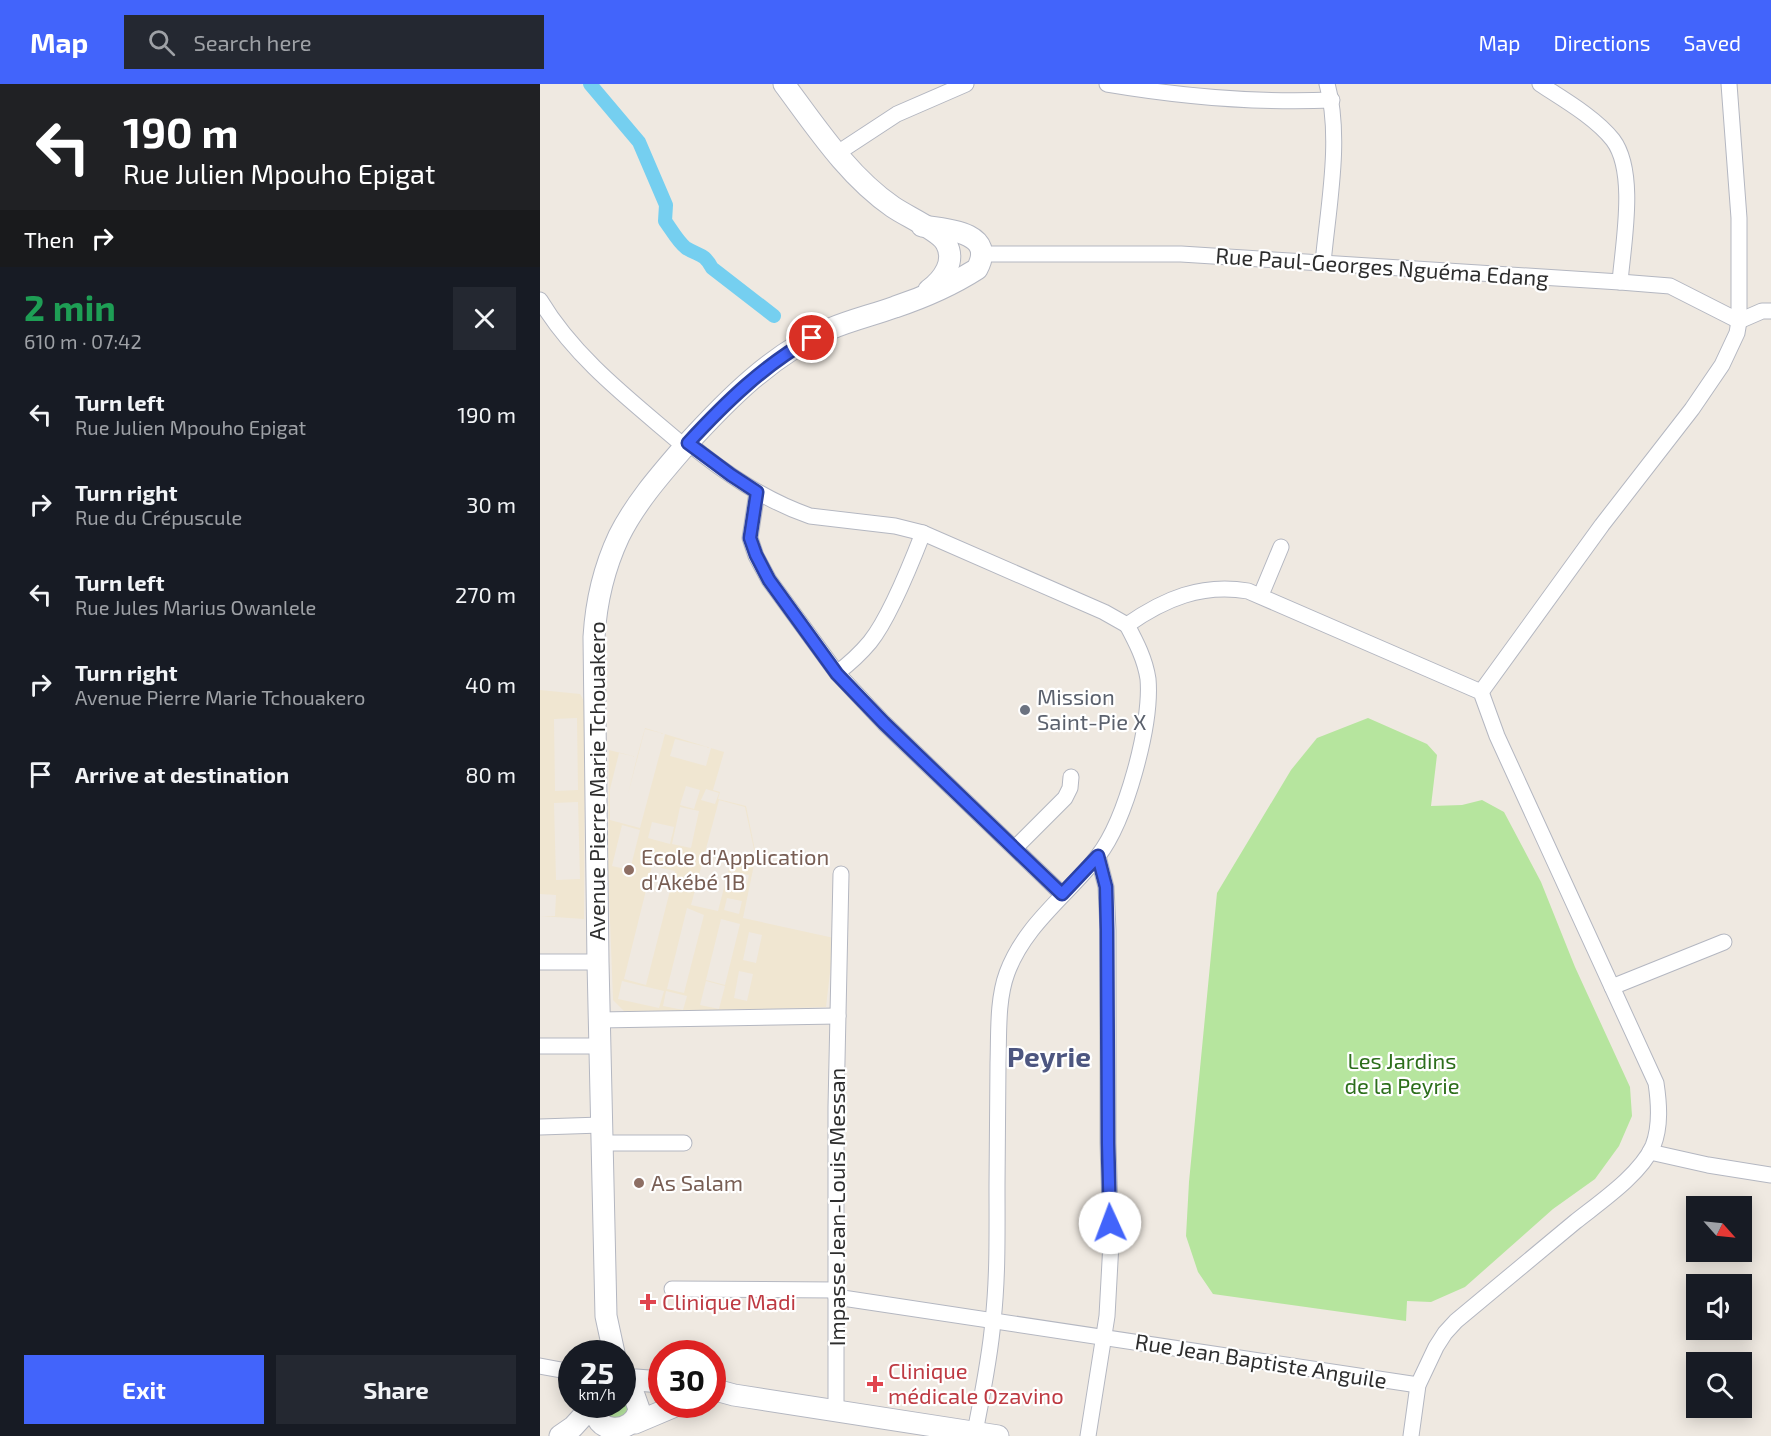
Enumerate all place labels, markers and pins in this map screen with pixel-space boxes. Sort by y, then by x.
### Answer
pin [786,312,837,363]
place label: Mission Saint-Pie X [1037,683,1146,734]
marker: Mission Saint-Pie X [1018,703,1032,717]
place label: Ecole d'Application d'Akébé 1B [641,843,829,894]
marker: Ecole d'Application d'Akébé 1B [622,863,636,877]
place label: As Salam [651,1169,743,1195]
marker: As Salam [632,1176,646,1190]
place label: Clinique Madi [662,1288,796,1314]
marker: Clinique Madi [639,1293,657,1311]
place label: Clinique médicale Ozavino [888,1357,1064,1408]
marker: Clinique médicale Ozavino [866,1375,884,1393]

